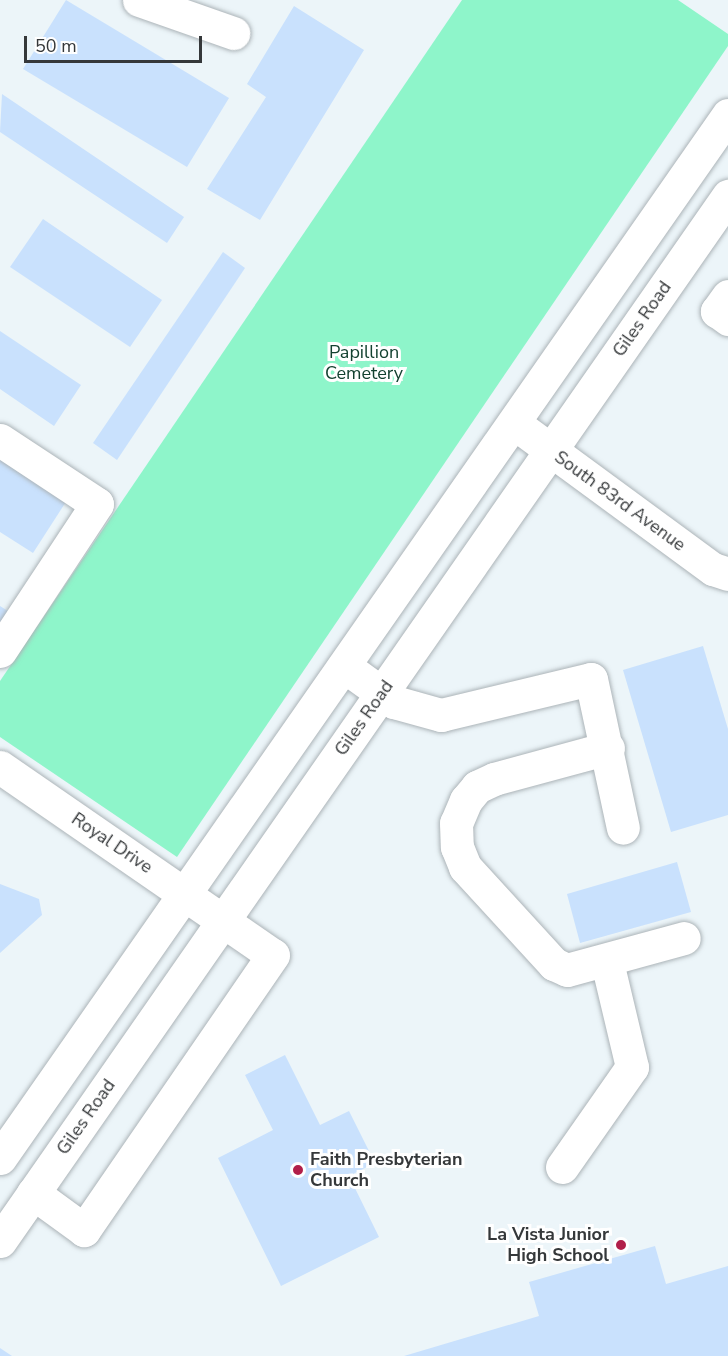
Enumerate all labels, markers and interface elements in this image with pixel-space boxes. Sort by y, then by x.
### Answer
scale bar [27,24,206,62]
text: 50 m [35,34,77,58]
street label: Giles Road [608,277,676,361]
park label: Papillion Cemetery [325,342,403,385]
street label: South 83rd Avenue [550,446,690,556]
street label: Giles Road [330,676,398,760]
street label: Royal Drive [67,808,157,878]
street label: Giles Road [52,1075,120,1159]
place label: Faith Presbyterian Church [310,1149,462,1192]
marker: Faith Presbyterian Church [291,1163,305,1177]
place label: La Vista Junior High School [487,1224,609,1266]
marker: La Vista Junior High School [614,1238,628,1252]

